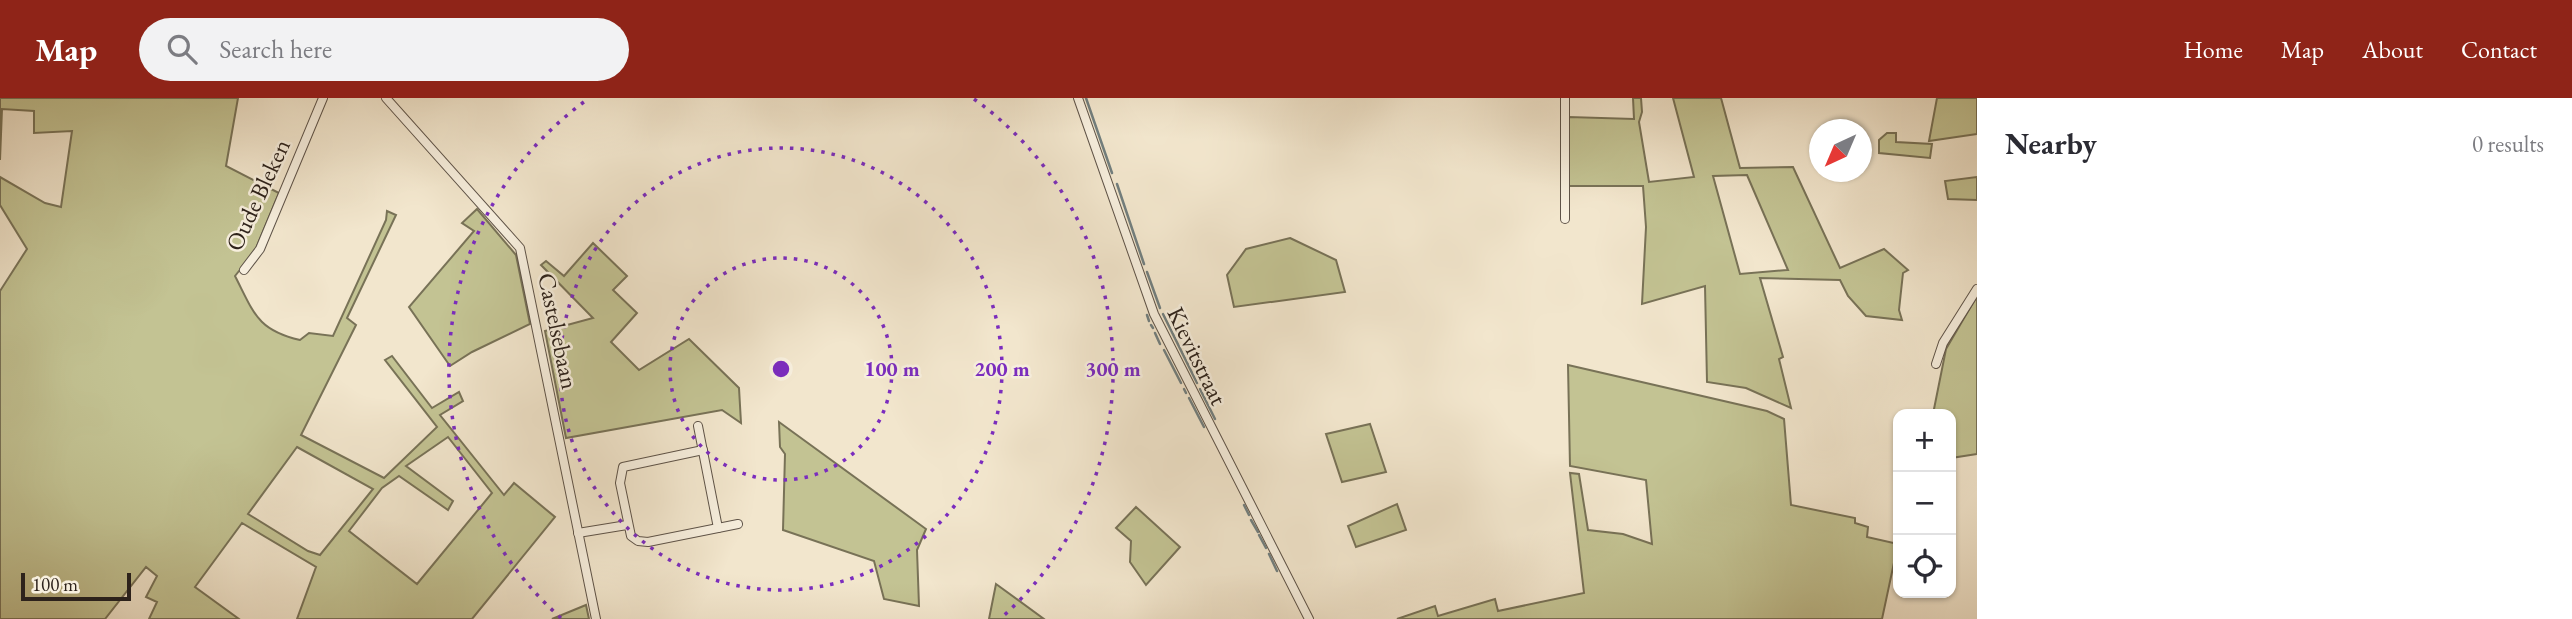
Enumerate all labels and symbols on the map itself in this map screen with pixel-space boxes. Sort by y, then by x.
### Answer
north arrow [1809,119,1872,182]
street label: Oude Bleken [218,134,297,256]
street label: Castelsebaan [531,270,586,392]
street label: Kievitstraat [1160,302,1235,410]
text: 100 m [864,355,920,382]
text: 200 m [974,355,1030,382]
text: 300 m [1085,355,1141,382]
centre of rings [769,357,793,381]
scale bar [21,570,131,602]

